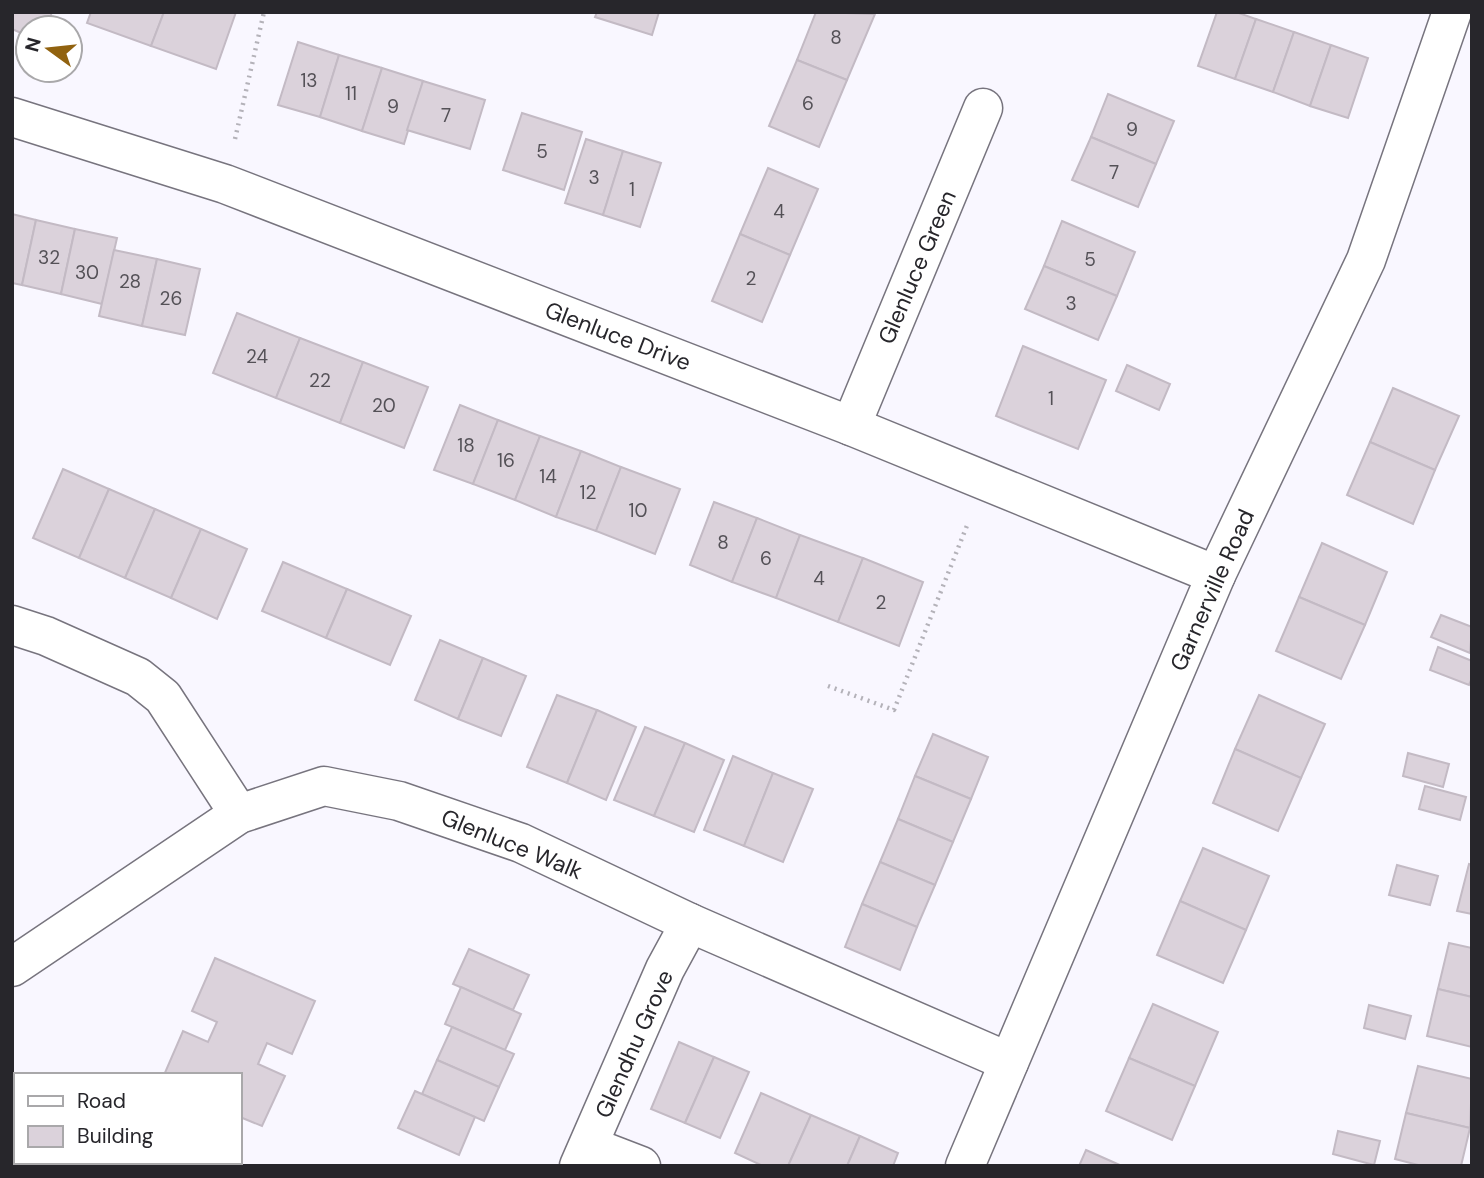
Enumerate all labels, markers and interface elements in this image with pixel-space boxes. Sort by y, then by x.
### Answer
north arrow [14,14,84,84]
house number: 8 [830,25,842,50]
text: N [19,35,47,55]
house number: 13 [300,68,318,93]
house number: 11 [345,81,357,106]
house number: 6 [802,91,814,116]
house number: 9 [387,94,399,119]
house number: 7 [441,103,451,128]
house number: 9 [1126,117,1138,142]
house number: 5 [536,139,548,164]
house number: 7 [1109,160,1119,185]
house number: 3 [588,165,600,190]
house number: 1 [629,177,635,202]
street label: Glenluce Green [871,186,963,348]
house number: 4 [773,199,785,224]
house number: 32 [38,245,60,270]
house number: 5 [1084,247,1096,272]
house number: 30 [75,260,99,285]
house number: 2 [746,266,757,291]
house number: 28 [119,269,141,294]
house number: 26 [160,286,182,311]
house number: 3 [1065,291,1077,316]
street label: Glenluce Drive [541,294,695,378]
house number: 24 [246,344,268,369]
house number: 22 [309,368,331,393]
house number: 1 [1048,386,1054,411]
house number: 20 [372,393,396,418]
house number: 18 [457,433,475,458]
house number: 16 [497,448,515,473]
house number: 14 [539,464,557,489]
house number: 12 [580,480,596,505]
house number: 10 [629,498,647,523]
street label: Garnerville Road [1163,504,1261,676]
house number: 8 [717,530,729,555]
house number: 6 [760,546,772,571]
house number: 4 [813,566,825,591]
house number: 2 [876,590,887,615]
street label: Glenluce Walk [437,802,587,886]
street label: Glendhu Grove [588,965,680,1123]
legend [14,1073,242,1164]
text: Road [77,1087,126,1115]
text: Building [77,1122,154,1150]

